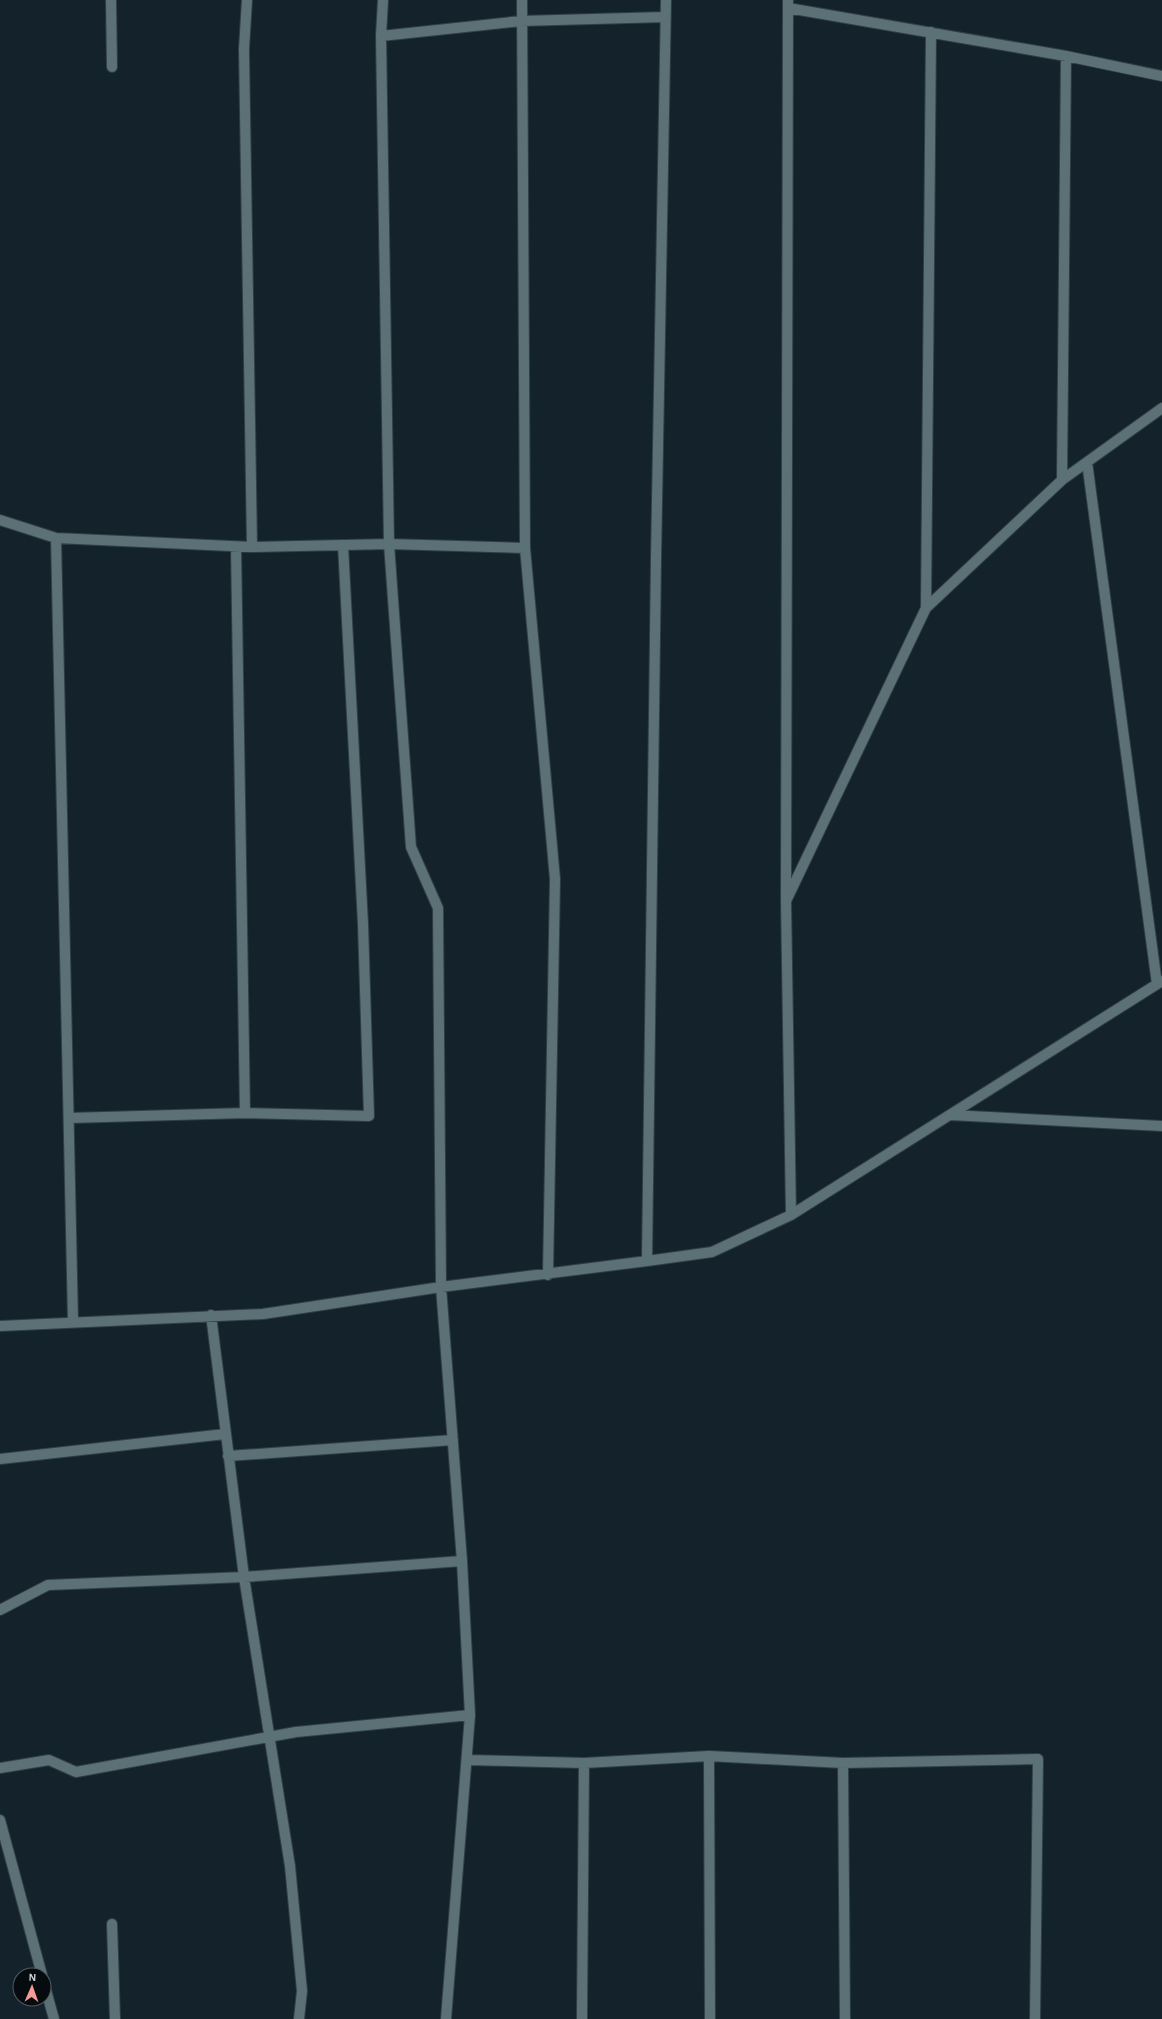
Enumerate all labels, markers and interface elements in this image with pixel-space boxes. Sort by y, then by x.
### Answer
north arrow [12,1967,52,2007]
text: N [28,1972,36,1983]

